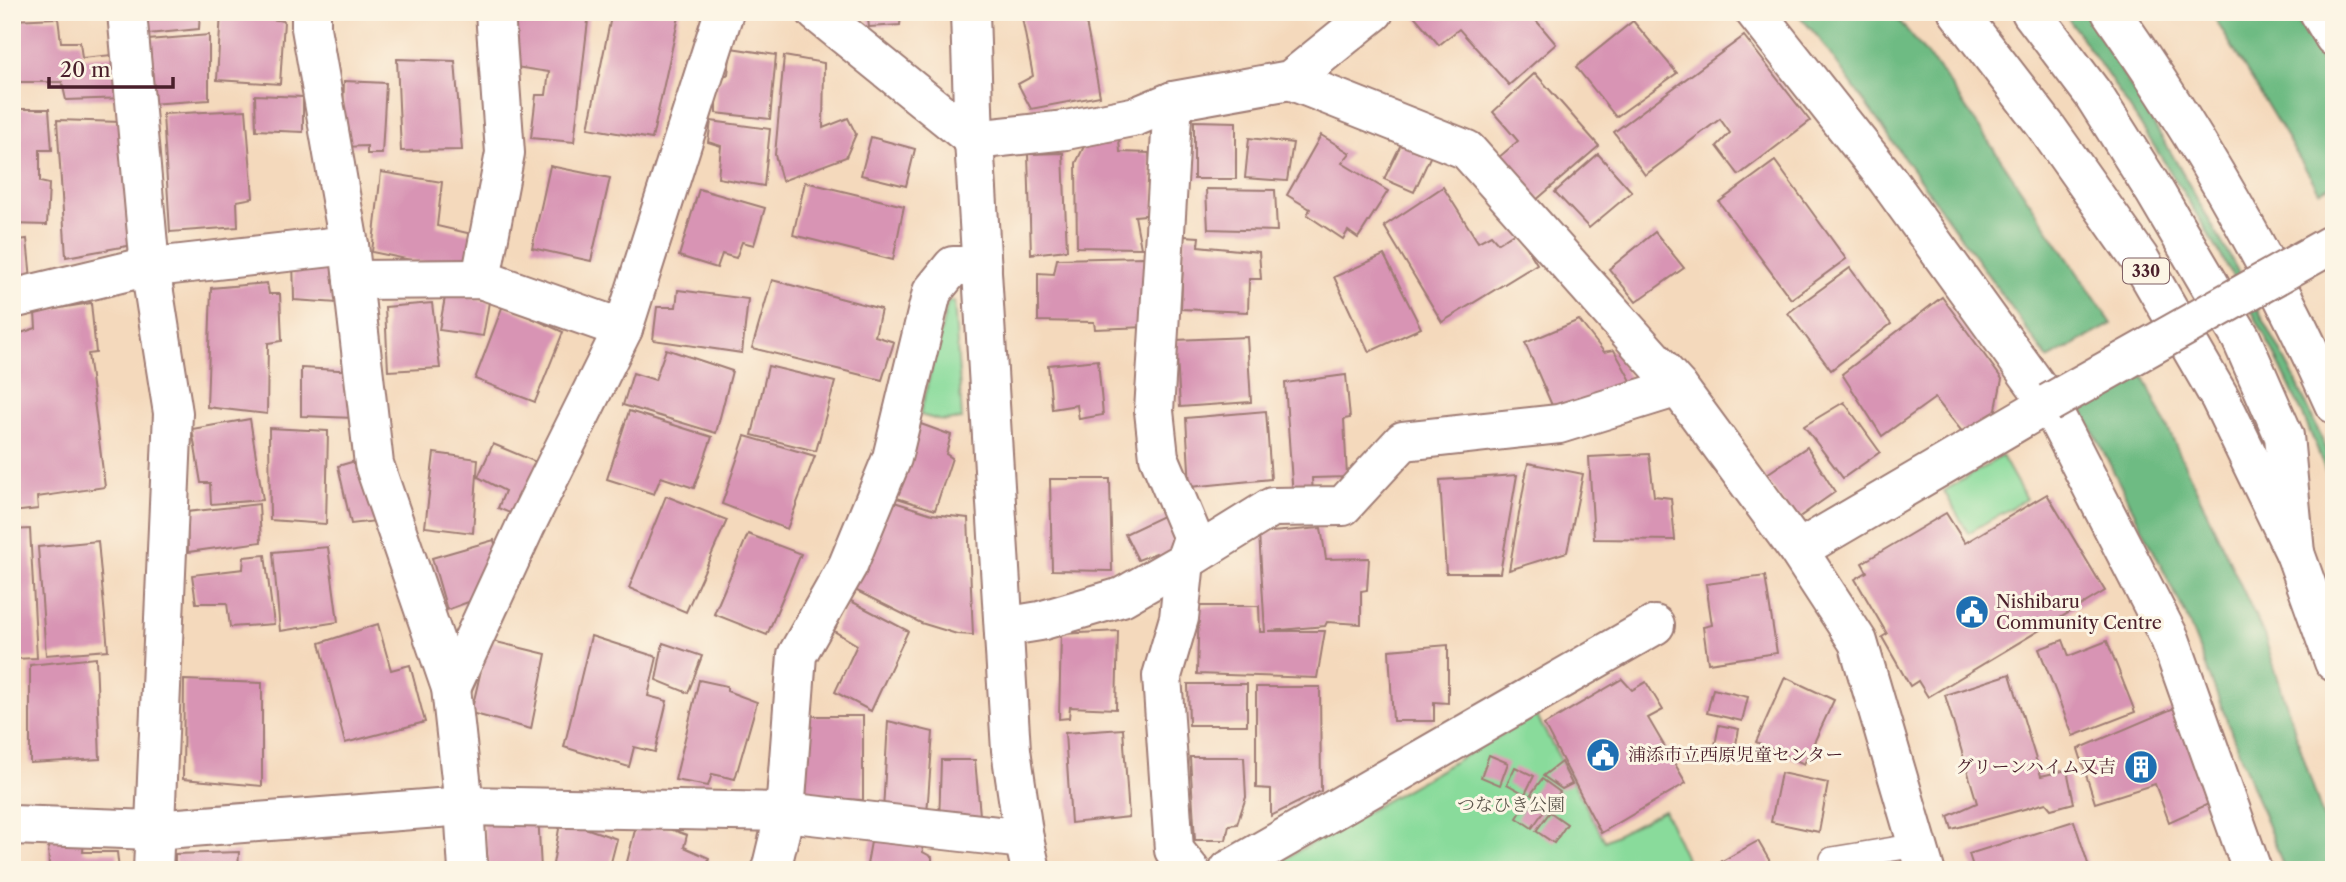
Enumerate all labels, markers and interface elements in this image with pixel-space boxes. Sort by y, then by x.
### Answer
scale bar [49,46,173,90]
text: 20 m [60,57,111,82]
road number: 330 [2123,258,2169,284]
place label: Nishibaru Community Centre [1996,591,2162,634]
public building icon: Nishibaru Community Centre [1953,593,1991,631]
public building icon: 浦添市立西原児童センター [1584,736,1622,774]
place label: 浦添市立西原児童センター [1628,744,1843,766]
building icon: グリーンハイム又吉 [2122,748,2160,786]
place label: グリーンハイム又吉 [1956,756,2116,778]
park label: つなひき公園 [1457,794,1565,816]

